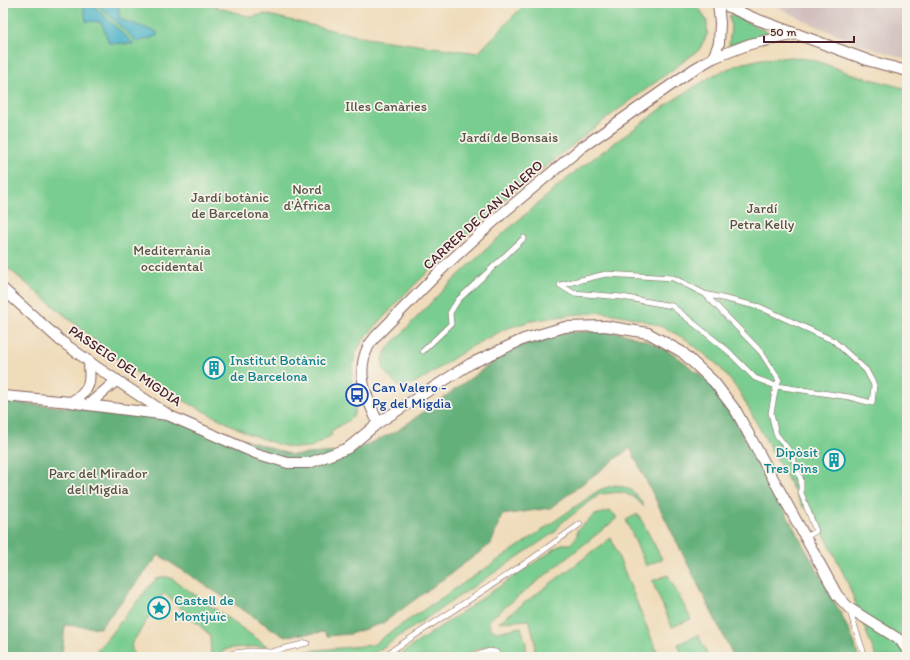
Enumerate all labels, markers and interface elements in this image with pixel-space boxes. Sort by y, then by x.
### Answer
scale bar [764,18,854,44]
text: 50 m [770,25,796,39]
park label: Illes Canàries [345,98,427,115]
park label: Jardí de Bonsais [460,129,558,146]
street label: CARRER DE CAN VALERO [419,157,547,273]
park label: Nord d'Àfrica [283,181,331,214]
park label: Jardí botànic de Barcelona [191,189,270,222]
park label: Jardí Petra Kelly [730,200,795,233]
park label: Mediterrània occidental [133,242,211,275]
street label: PASSEIG DEL MIGDIA [65,322,185,410]
place label: Institut Botànic de Barcelona [230,352,326,385]
building icon: Institut Botànic de Barcelona [201,355,227,381]
place label: Can Valero - Pg del Migdia [372,379,452,412]
bus stop icon: Can Valero - Pg del Migdia [344,382,370,408]
place label: Dipòsit Tres Pins [764,444,818,477]
building icon: Dipòsit Tres Pins [821,447,847,473]
park label: Parc del Mirador del Migdia [49,465,148,498]
place label: Castell de Montjuïc [174,592,234,625]
place icon: Castell de Montjuïc [146,595,172,621]

